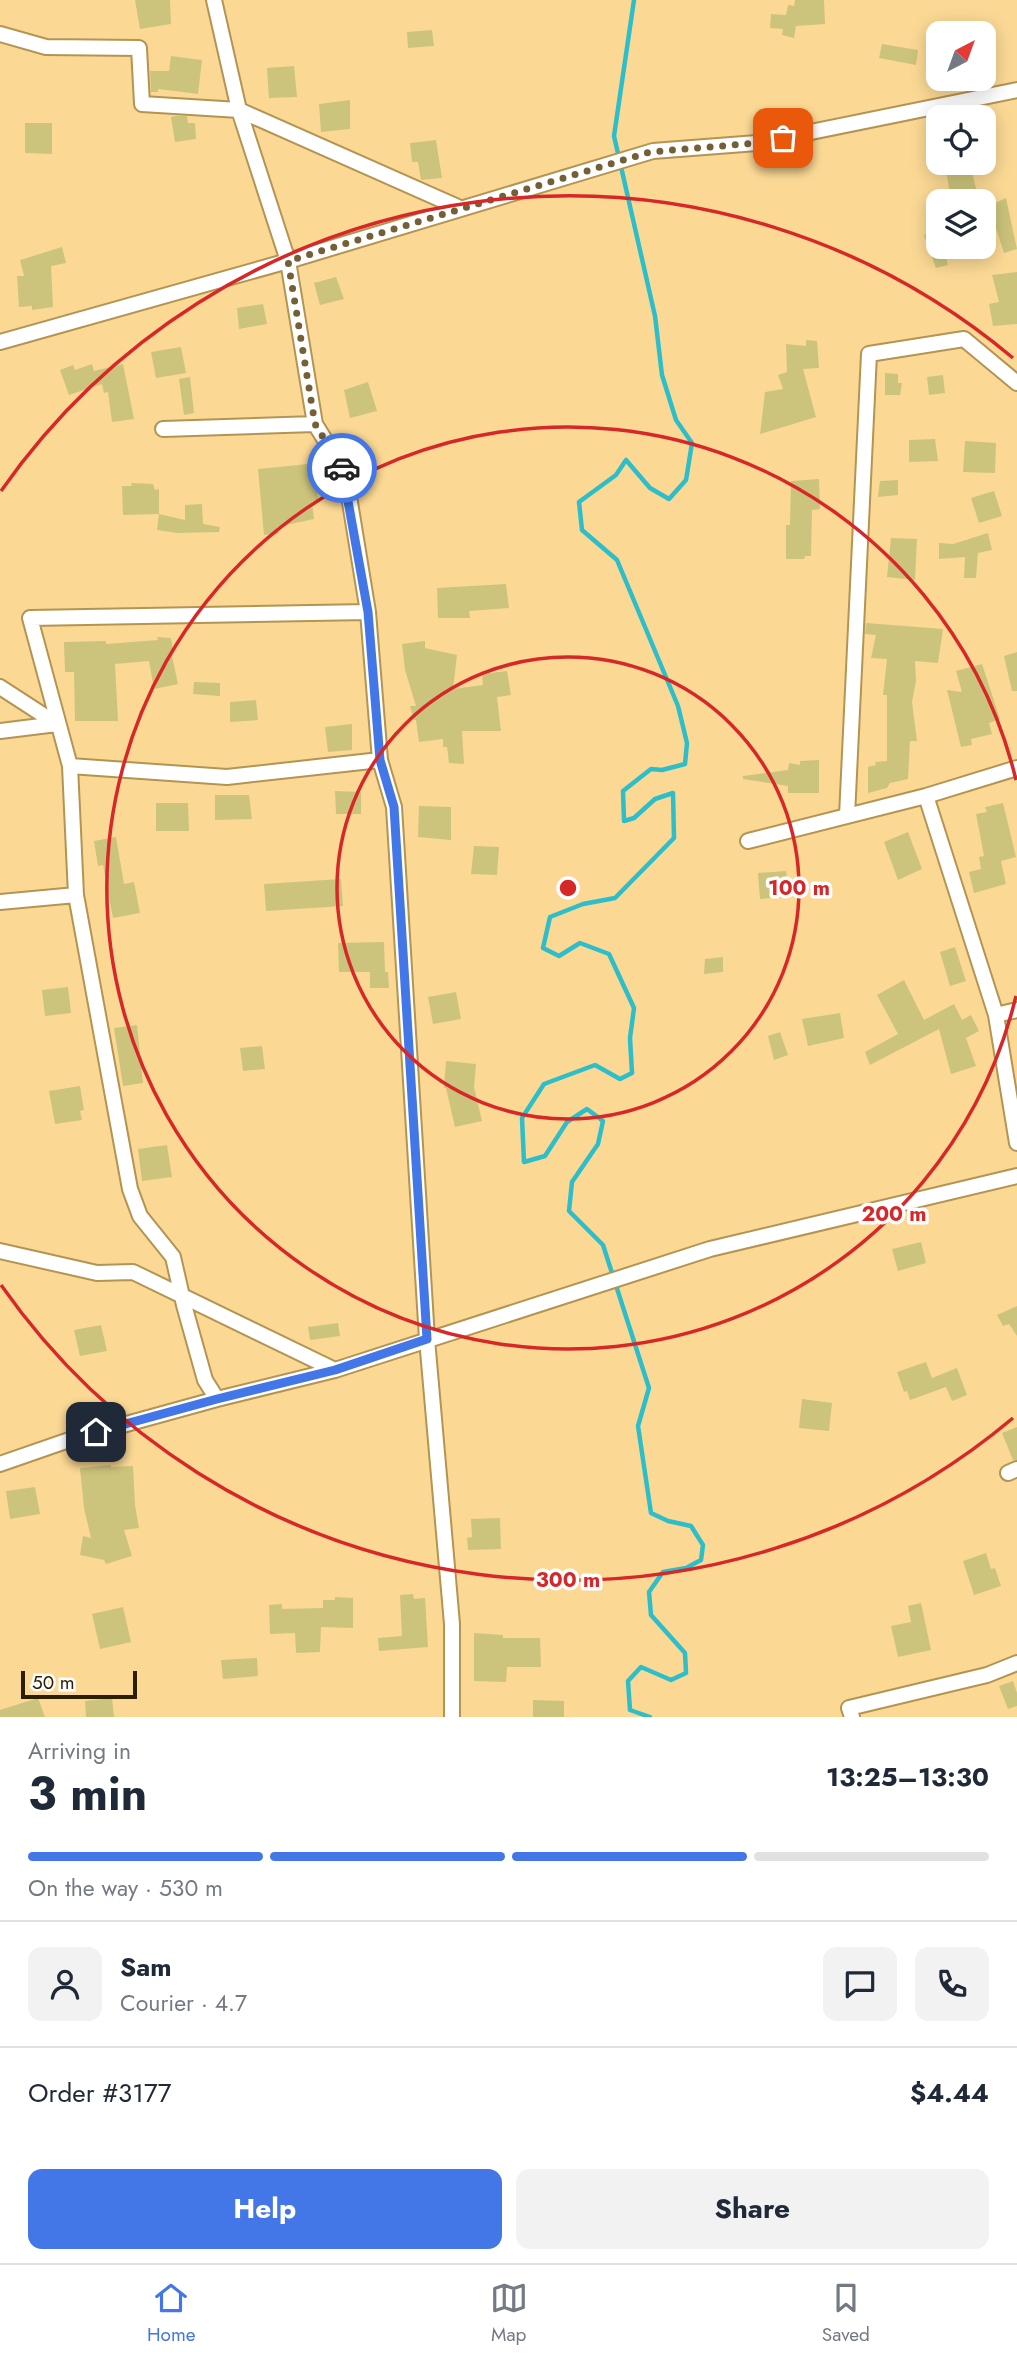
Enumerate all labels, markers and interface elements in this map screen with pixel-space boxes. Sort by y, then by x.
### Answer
north arrow [926,21,996,91]
map controls [926,21,996,259]
button: locate [926,105,996,175]
pin [753,108,813,168]
icon: bag [764,119,802,157]
button: layers [926,189,996,259]
courier [307,433,377,503]
icon: car [323,449,361,487]
text: 100 m [768,873,830,903]
centre of rings [556,876,580,900]
text: 200 m [861,1199,927,1229]
pin [66,1402,126,1462]
icon: home [77,1413,115,1451]
text: 300 m [536,1565,600,1595]
scale bar [21,1668,136,1700]
text: 50 m [32,1669,75,1696]
text: Arriving in [28,1734,131,1768]
text: 13:25–13:30 [826,1758,989,1796]
text: 3 min [28,1761,147,1827]
text: On the way · 530 m [28,1871,223,1905]
button: person [28,1947,102,2021]
button: chat [823,1947,897,2021]
button: phone [915,1947,989,2021]
text: Sam [120,1948,172,1986]
text: Courier · 4.7 [120,1986,247,2020]
text: Order #3177 [28,2074,171,2112]
text: $4.44 [910,2074,989,2112]
button: Help [28,2169,502,2249]
button: Share [516,2169,989,2249]
tab: Home [147,2279,196,2348]
tab: Map [490,2279,528,2348]
tab: Saved [822,2279,870,2348]

